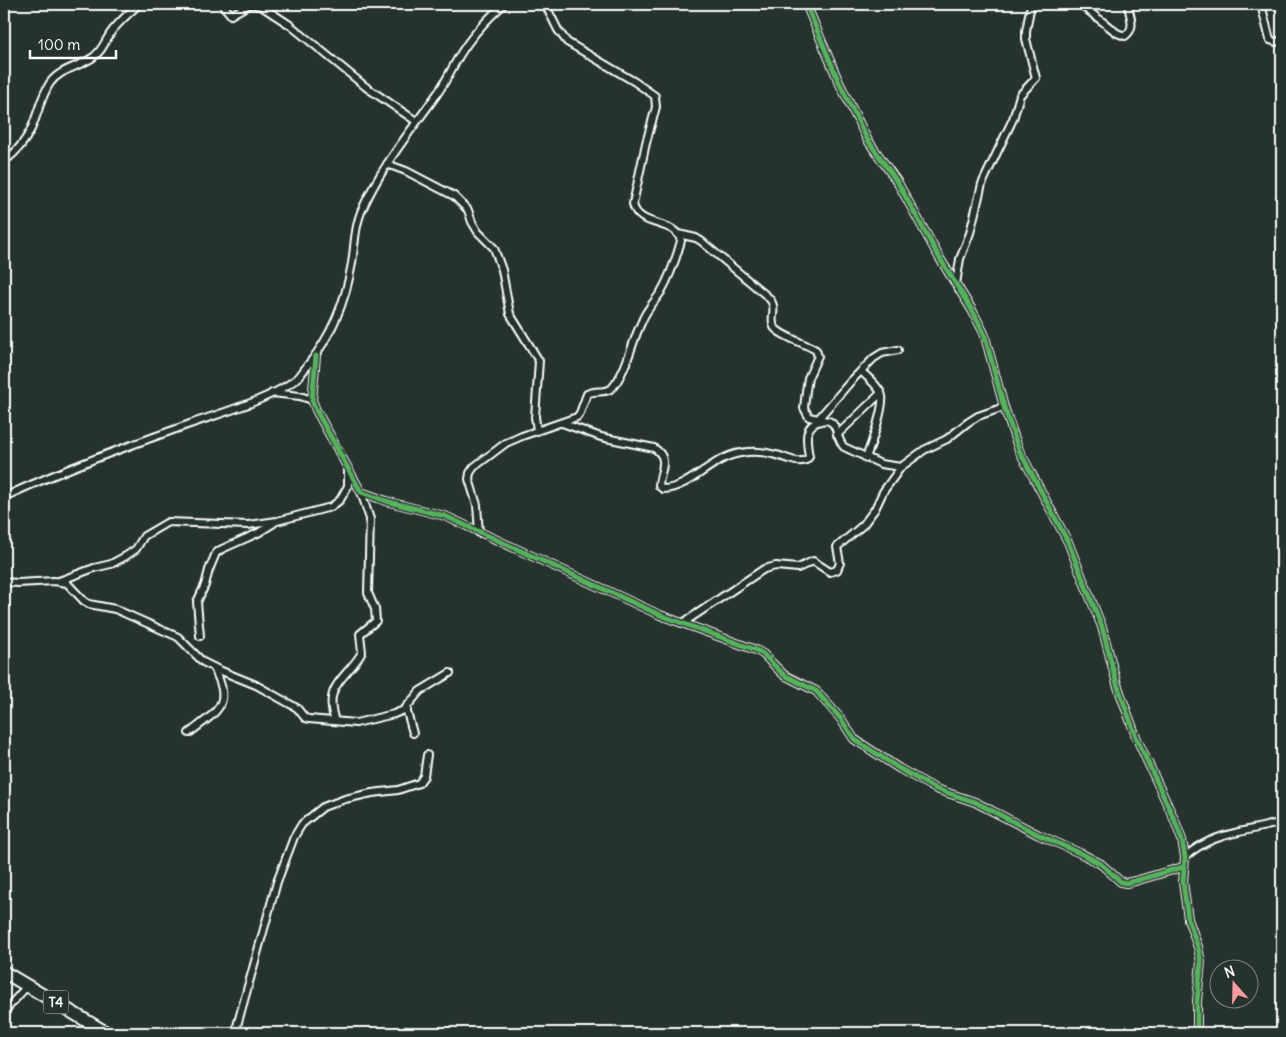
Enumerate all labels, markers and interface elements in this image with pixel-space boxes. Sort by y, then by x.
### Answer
scale bar [30,28,116,60]
text: 100 m [38,35,80,54]
north arrow [1208,960,1258,1010]
text: N [1222,962,1237,982]
road number: T4 [44,990,68,1014]

